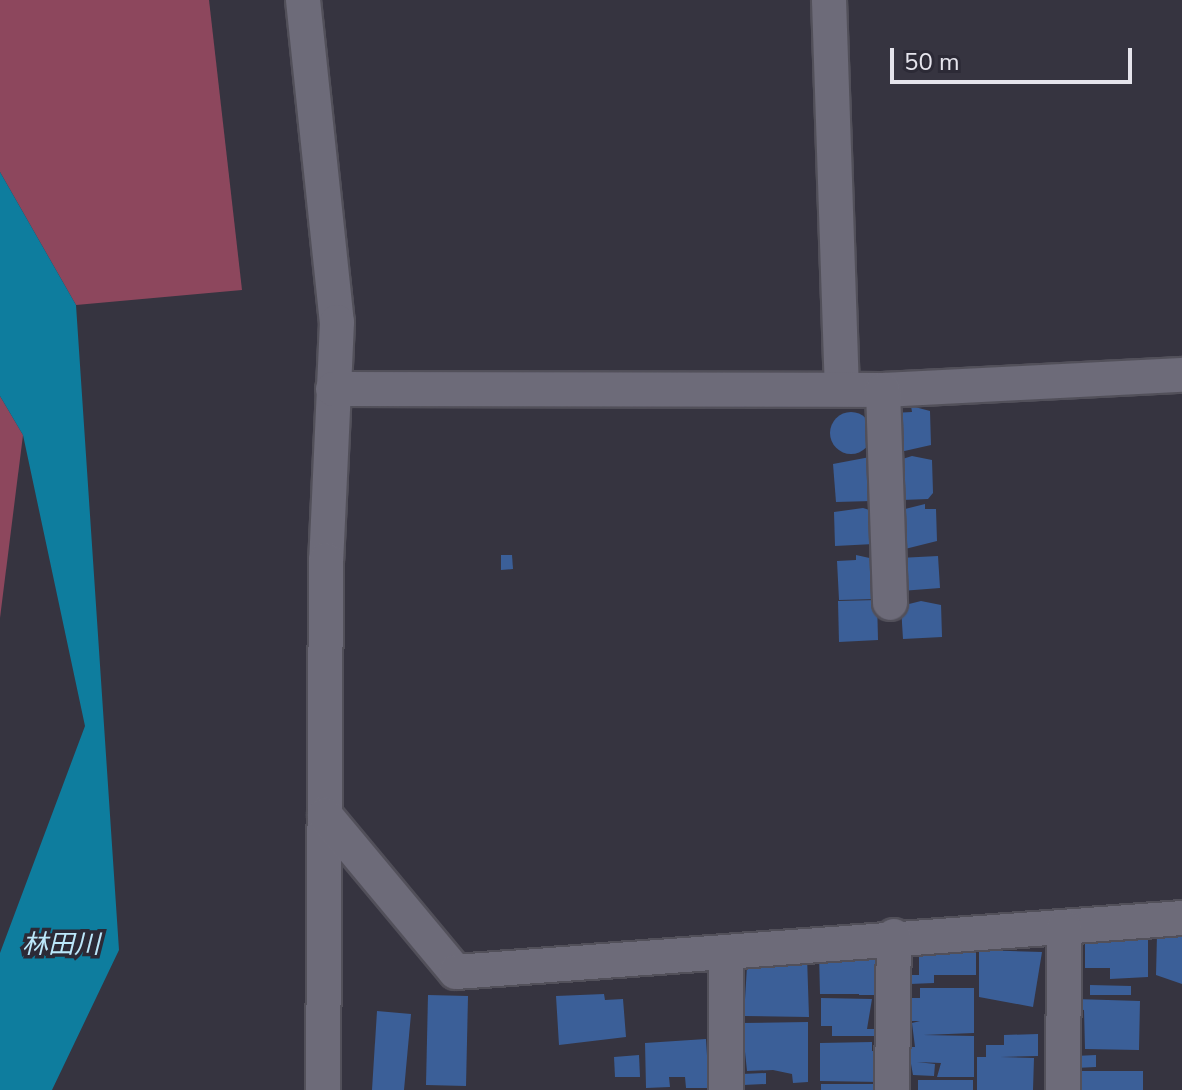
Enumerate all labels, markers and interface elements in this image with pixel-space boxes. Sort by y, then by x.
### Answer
scale bar [894,32,1136,82]
text: 50 m [904,46,960,78]
water label: 林田川 [22,929,100,961]

